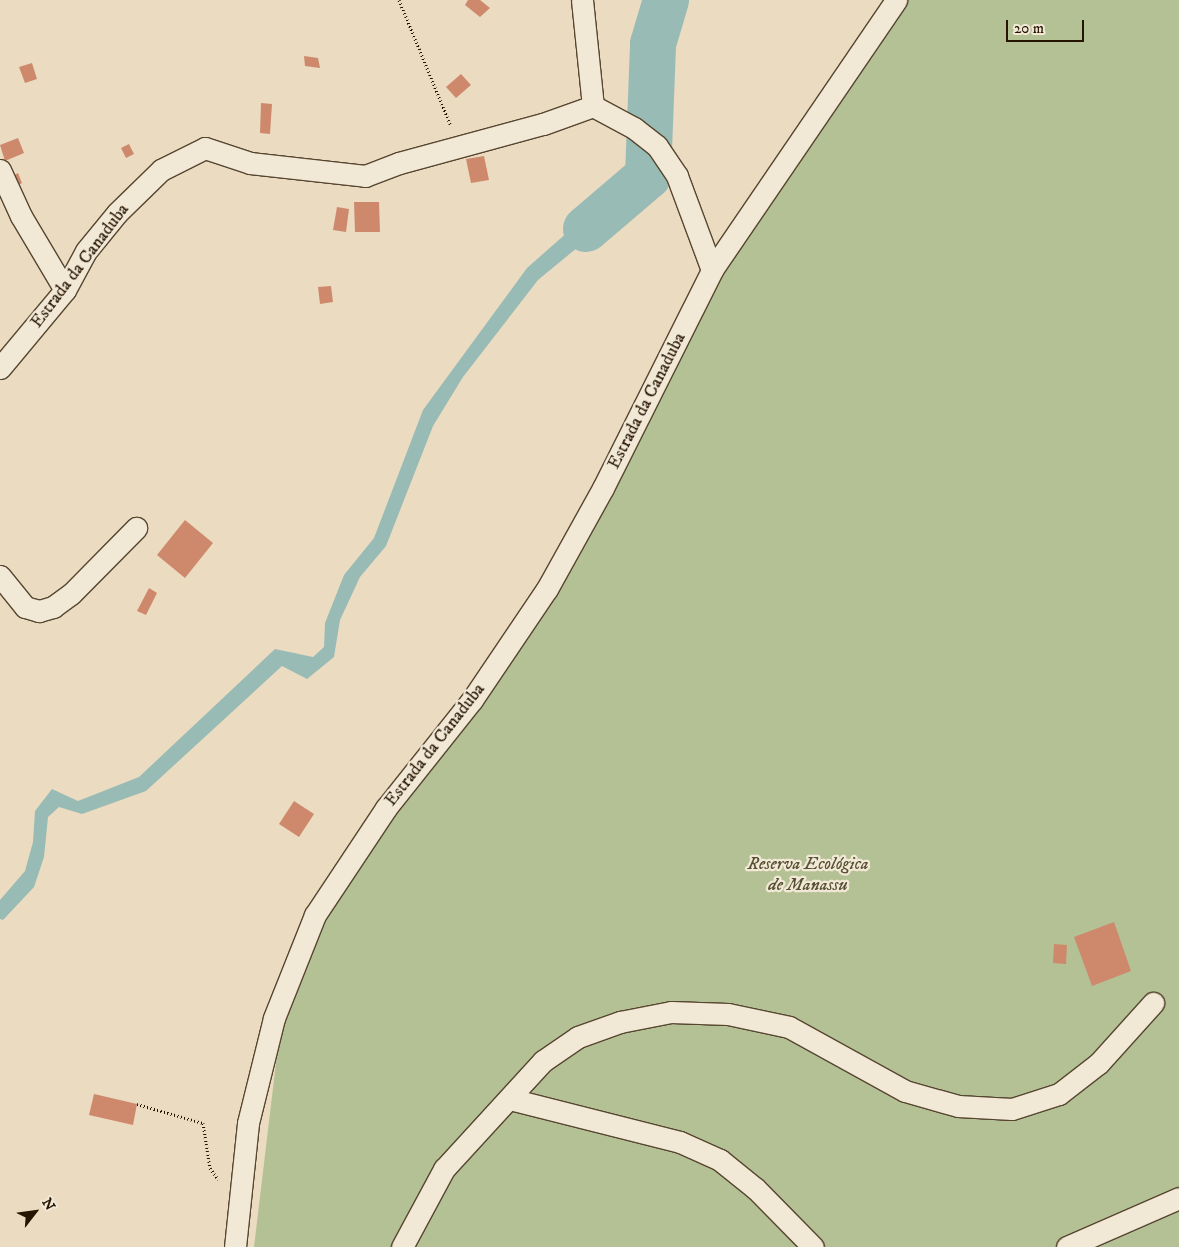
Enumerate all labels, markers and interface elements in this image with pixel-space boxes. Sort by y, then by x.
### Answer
scale bar [1009,10,1086,42]
text: 20 m [1014,19,1044,38]
street label: Estrada da Canaduba [26,199,134,333]
street label: Estrada da Canaduba [603,329,691,473]
street label: Estrada da Canaduba [380,679,490,811]
park label: Reserva Ecológica de Manassu [747,854,869,896]
north arrow [10,1187,60,1237]
text: N [37,1195,59,1214]

